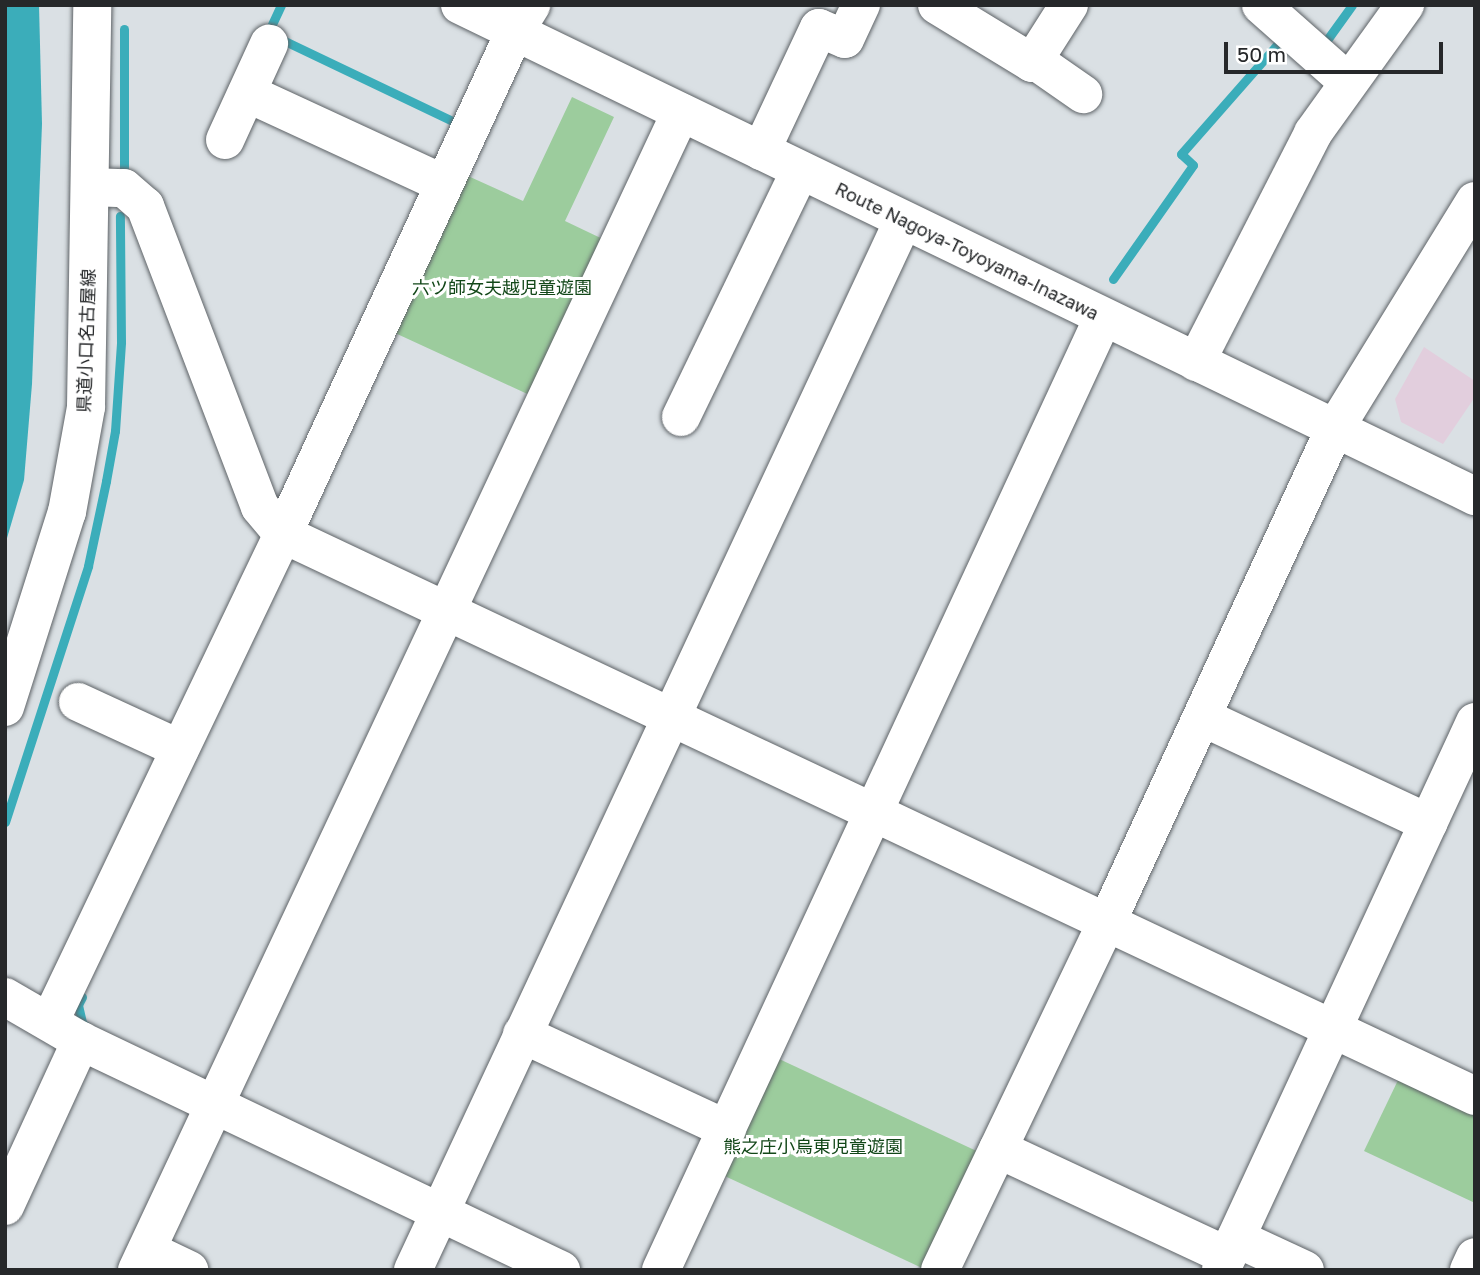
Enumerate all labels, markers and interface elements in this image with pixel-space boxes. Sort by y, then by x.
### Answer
scale bar [1228,28,1447,72]
text: 50 m [1237,41,1286,67]
street label: Route Nagoya-Toyoyama-Inazawa [832,178,1102,324]
street label: 県道小口名古屋線 [73,269,99,413]
park label: 六ツ師女夫越児童遊園 [412,276,592,298]
park label: 熊之庄小烏東児童遊園 [723,1135,903,1157]

